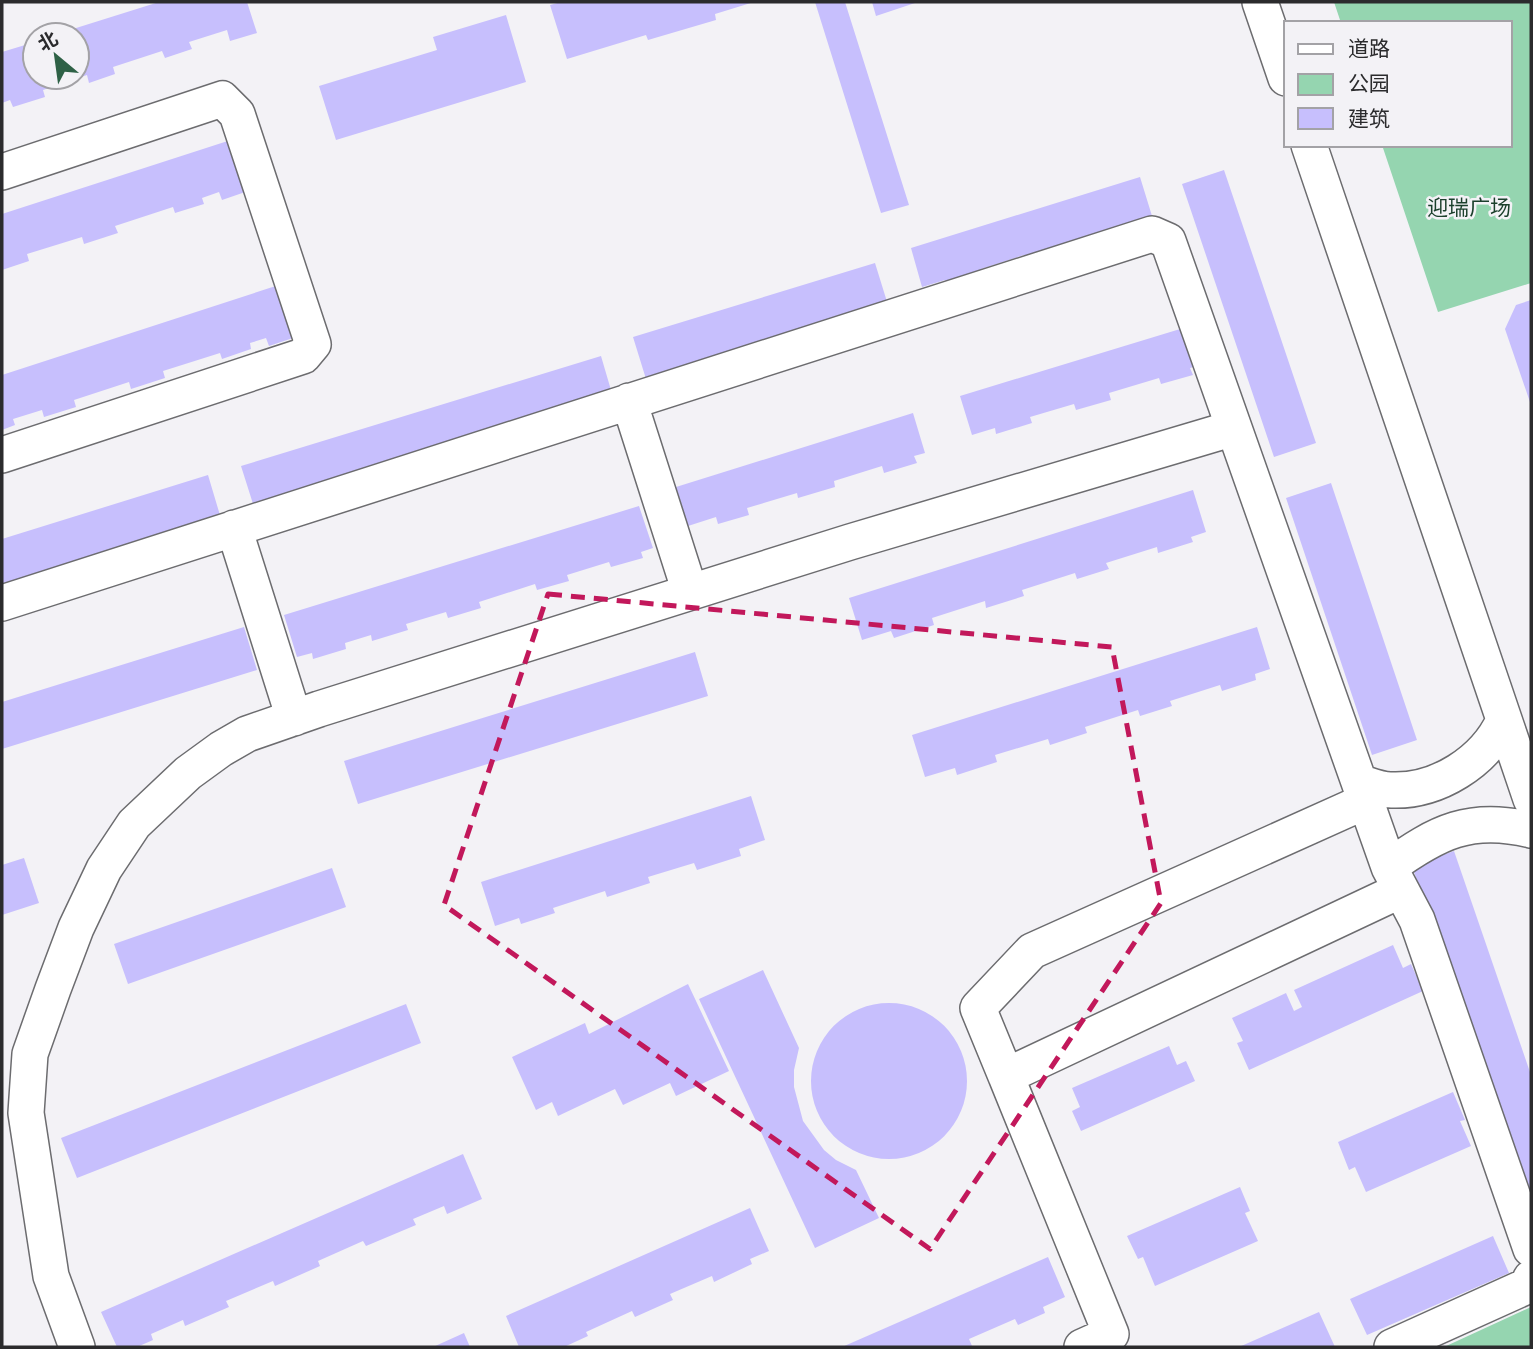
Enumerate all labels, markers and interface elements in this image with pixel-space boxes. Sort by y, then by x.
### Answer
north arrow [21,21,91,91]
legend [1284,21,1512,147]
text: 北 [34,27,62,56]
text: 道路 [1348,36,1390,61]
text: 公园 [1348,71,1390,96]
text: 建筑 [1348,106,1390,131]
park label: 迎瑞广场 [1427,195,1511,220]

